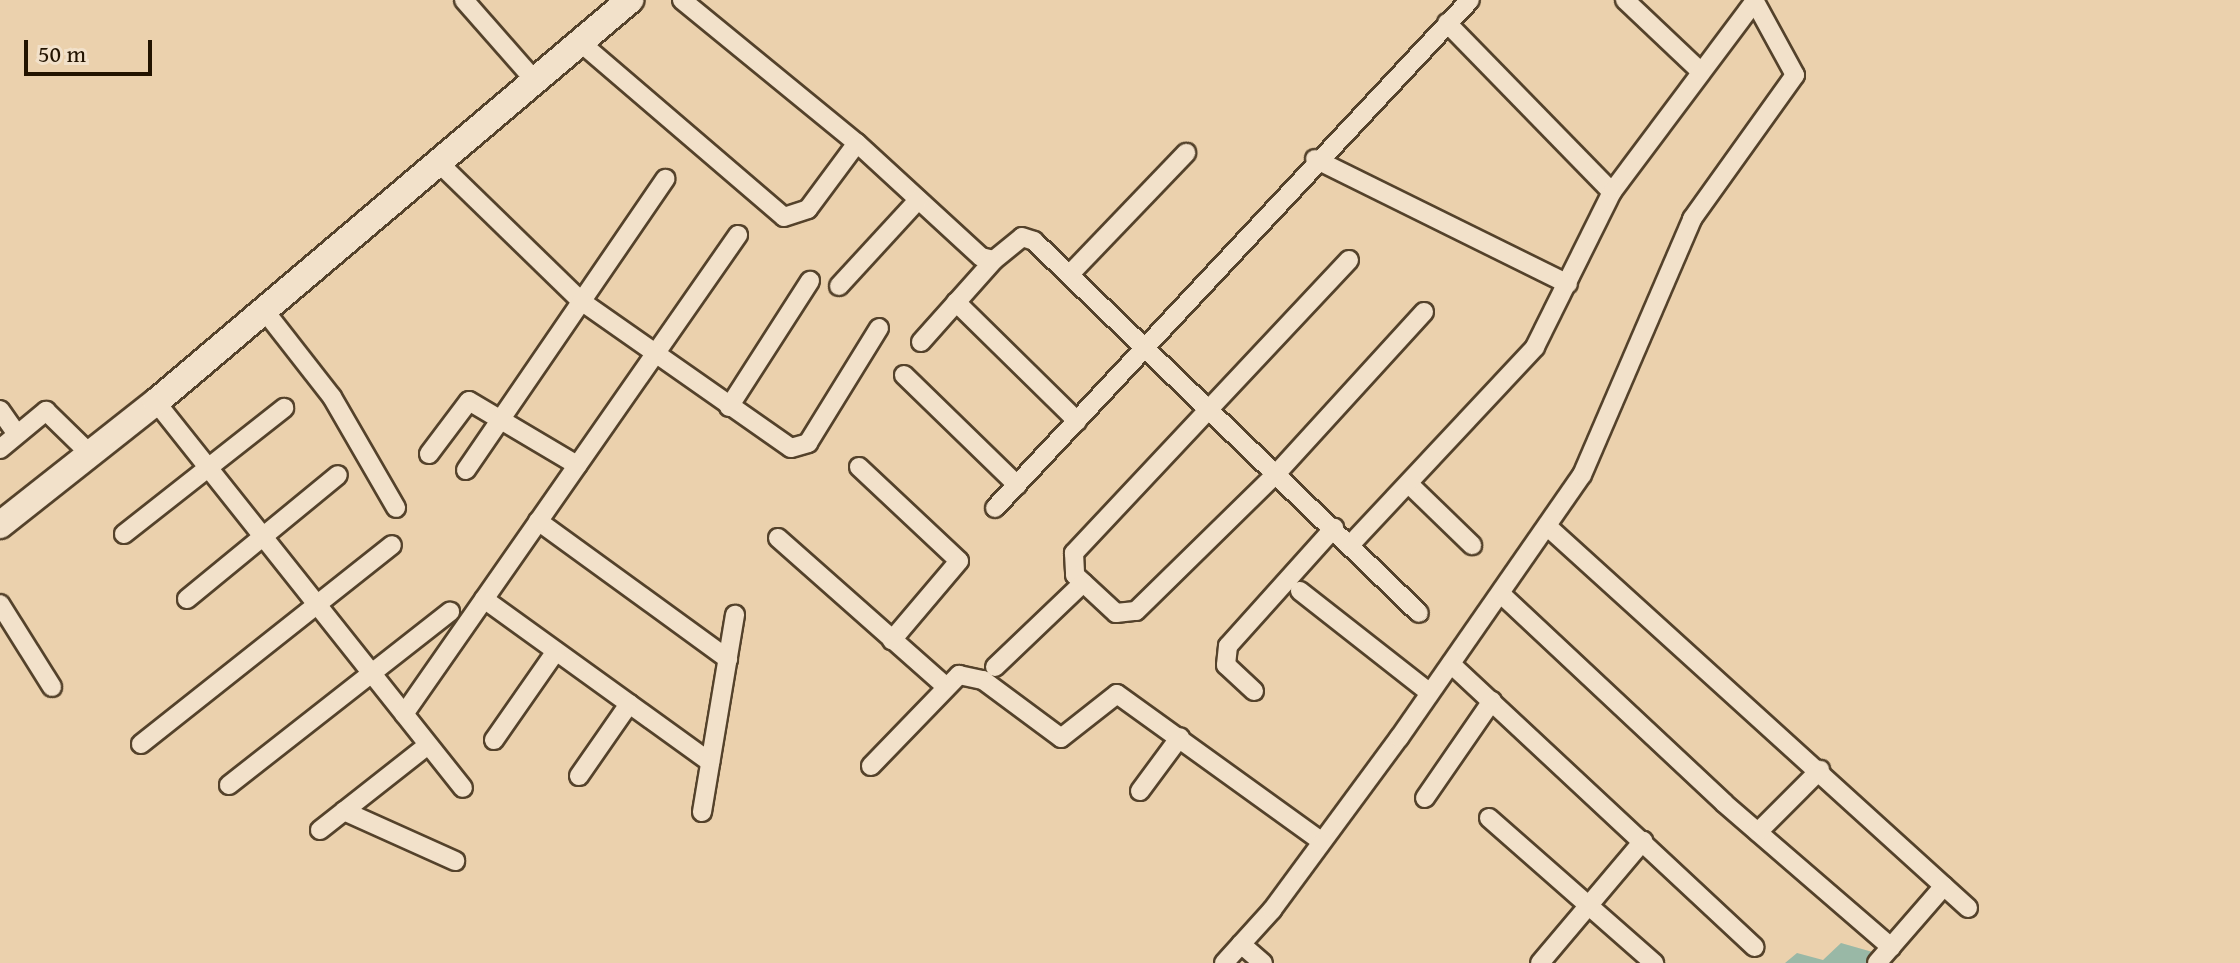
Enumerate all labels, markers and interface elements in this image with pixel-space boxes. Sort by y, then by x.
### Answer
scale bar [28,24,156,74]
text: 50 m [38,36,86,71]

